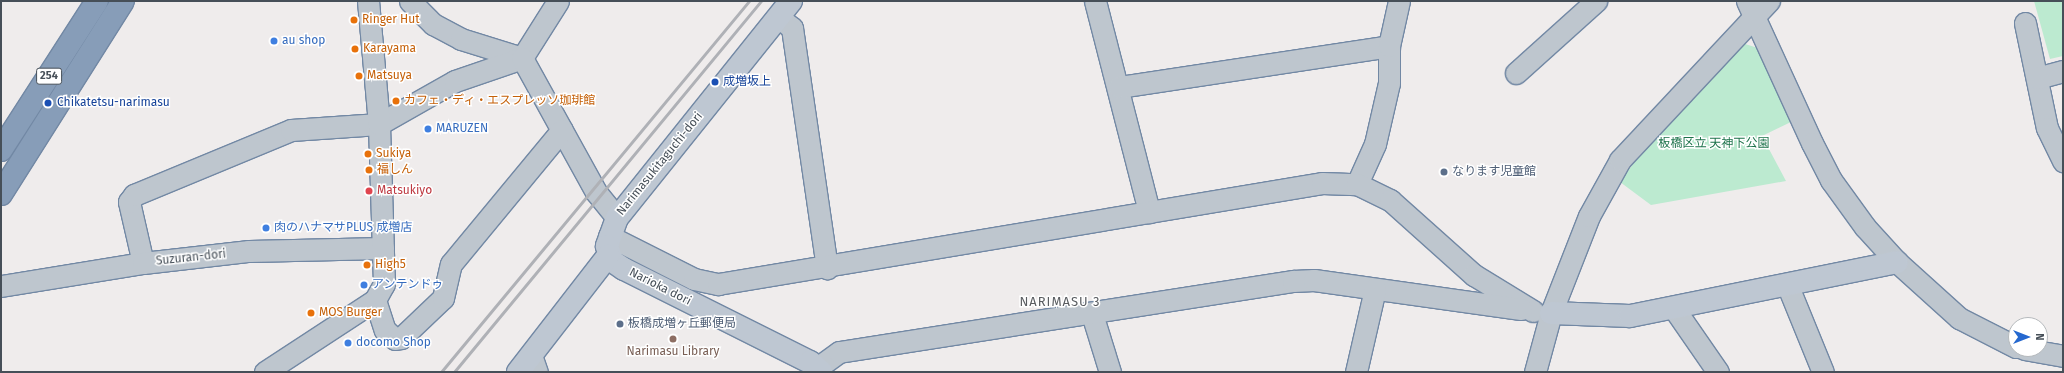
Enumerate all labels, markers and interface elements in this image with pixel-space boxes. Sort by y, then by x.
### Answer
place label: Ringer Hut [362,13,420,27]
marker: Ringer Hut [349,15,359,25]
place label: au shop [282,34,325,48]
marker: au shop [269,36,279,46]
place label: Karayama [363,42,416,56]
marker: Karayama [350,44,360,54]
road number: 254 [36,67,62,85]
place label: Matsuya [367,69,412,83]
marker: Matsuya [354,71,364,81]
place label: 成増坂上 [723,75,771,89]
marker: 成増坂上 [710,77,720,87]
place label: カフェ・ディ・エスプレッソ珈琲館 [404,94,596,108]
place label: Chikatetsu-narimasu [57,96,170,110]
marker: カフェ・ディ・エスプレッソ珈琲館 [391,96,401,106]
marker: Chikatetsu-narimasu [42,97,54,109]
street label: Narimasukitaguchi-dori [614,110,706,218]
place label: MARUZEN [436,122,488,136]
marker: MARUZEN [423,124,433,134]
park label: 板橋区立 天神下公園 [1658,137,1770,151]
place label: Sukiya [376,147,411,161]
marker: Sukiya [363,149,373,159]
place label: 福しん [377,163,413,177]
marker: 福しん [364,165,374,175]
place label: なります児童館 [1452,165,1536,179]
marker: なります児童館 [1439,167,1449,177]
place label: Matsukiyo [377,184,432,198]
marker: Matsukiyo [364,186,374,196]
place label: 肉のハナマサPLUS 成増店 [274,221,412,235]
marker: 肉のハナマサPLUS 成増店 [261,223,271,233]
street label: Suzuran-dori [155,247,227,269]
place label: High5 [375,258,406,272]
marker: High5 [362,260,372,270]
street label: Narioka dori [627,265,693,309]
place label: アンテンドゥ [372,278,444,292]
marker: アンテンドゥ [359,280,369,290]
district label: NARIMASU 3 [1019,294,1101,310]
place label: MOS Burger [319,306,382,320]
marker: MOS Burger [306,308,316,318]
place label: 板橋成増ヶ丘郵便局 [628,317,736,331]
north arrow [2008,317,2048,357]
marker: 板橋成増ヶ丘郵便局 [615,319,625,329]
text: N [2033,333,2046,341]
marker: Narimasu Library [668,334,678,344]
place label: docomo Shop [356,336,431,350]
marker: docomo Shop [343,338,353,348]
place label: Narimasu Library [627,345,719,359]

